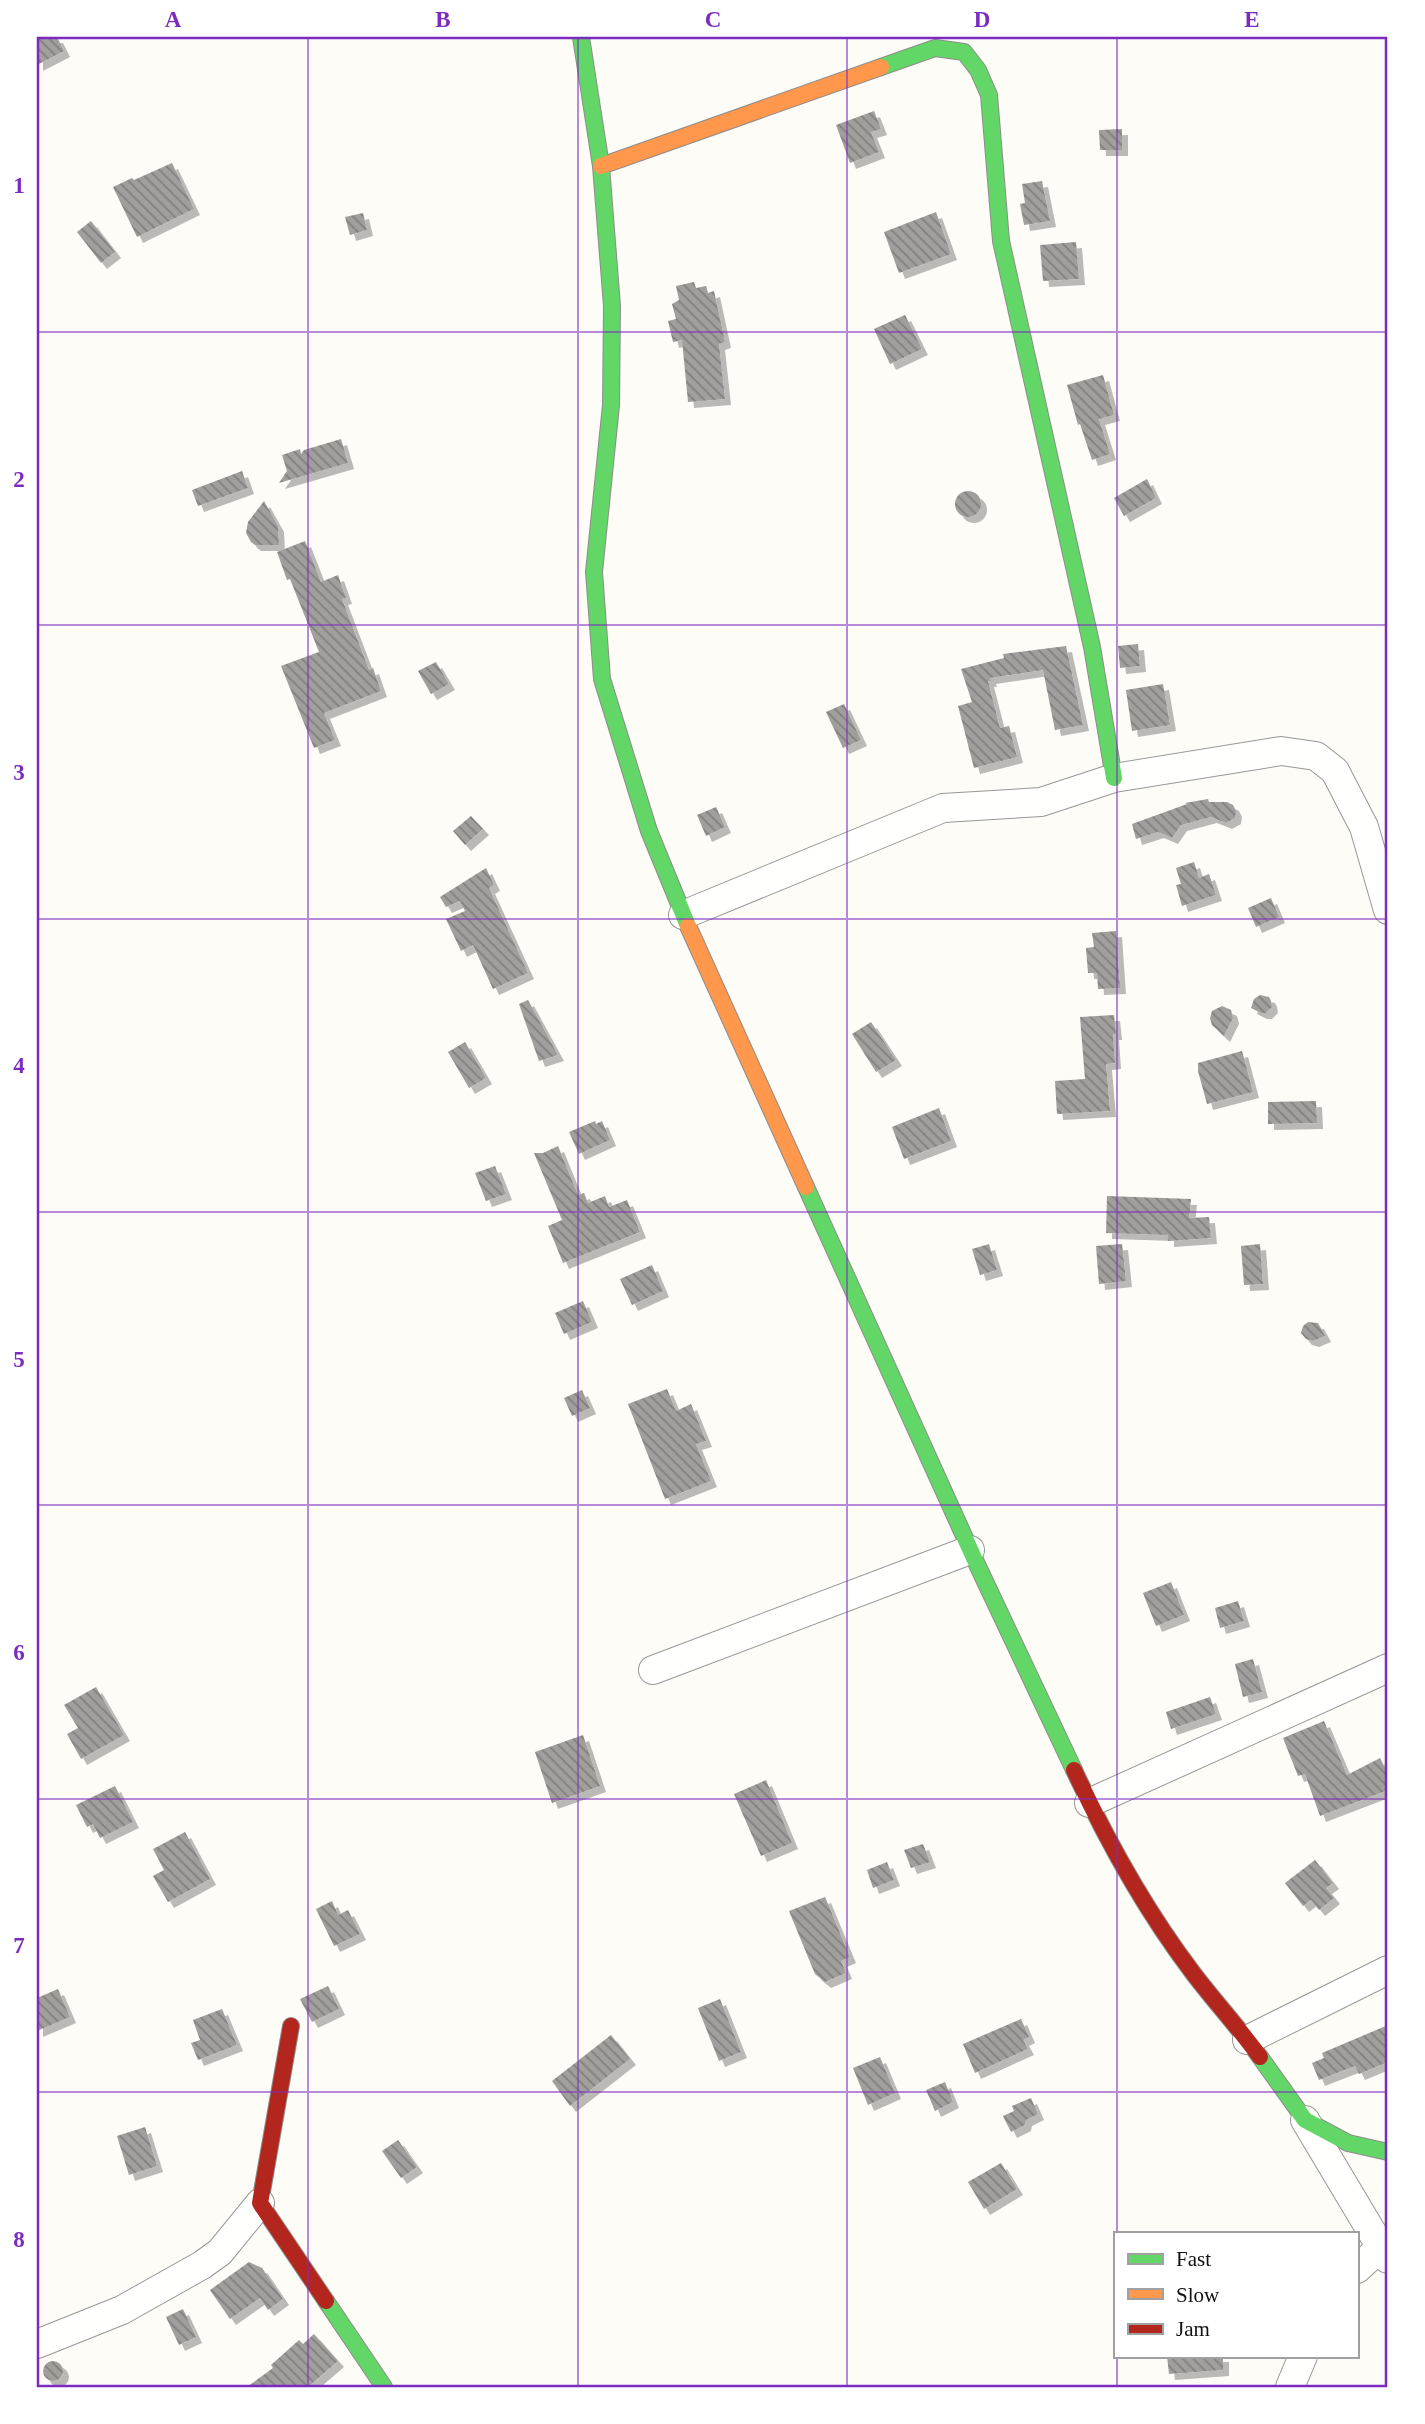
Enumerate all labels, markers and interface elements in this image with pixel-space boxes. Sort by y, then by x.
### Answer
text: A [165,7,182,32]
text: B [435,7,451,32]
text: C [705,7,721,32]
text: D [974,7,990,32]
text: E [1244,7,1260,32]
text: 1 [13,173,25,198]
text: 2 [13,467,25,492]
text: 3 [13,760,25,785]
text: 4 [13,1053,25,1078]
text: 5 [13,1347,25,1372]
text: 6 [13,1640,25,1665]
text: 7 [13,1933,25,1958]
text: 8 [13,2227,25,2252]
legend [1114,2232,1358,2358]
text: Fast [1176,2247,1211,2271]
text: Slow [1176,2283,1220,2307]
text: Jam [1176,2317,1210,2341]

